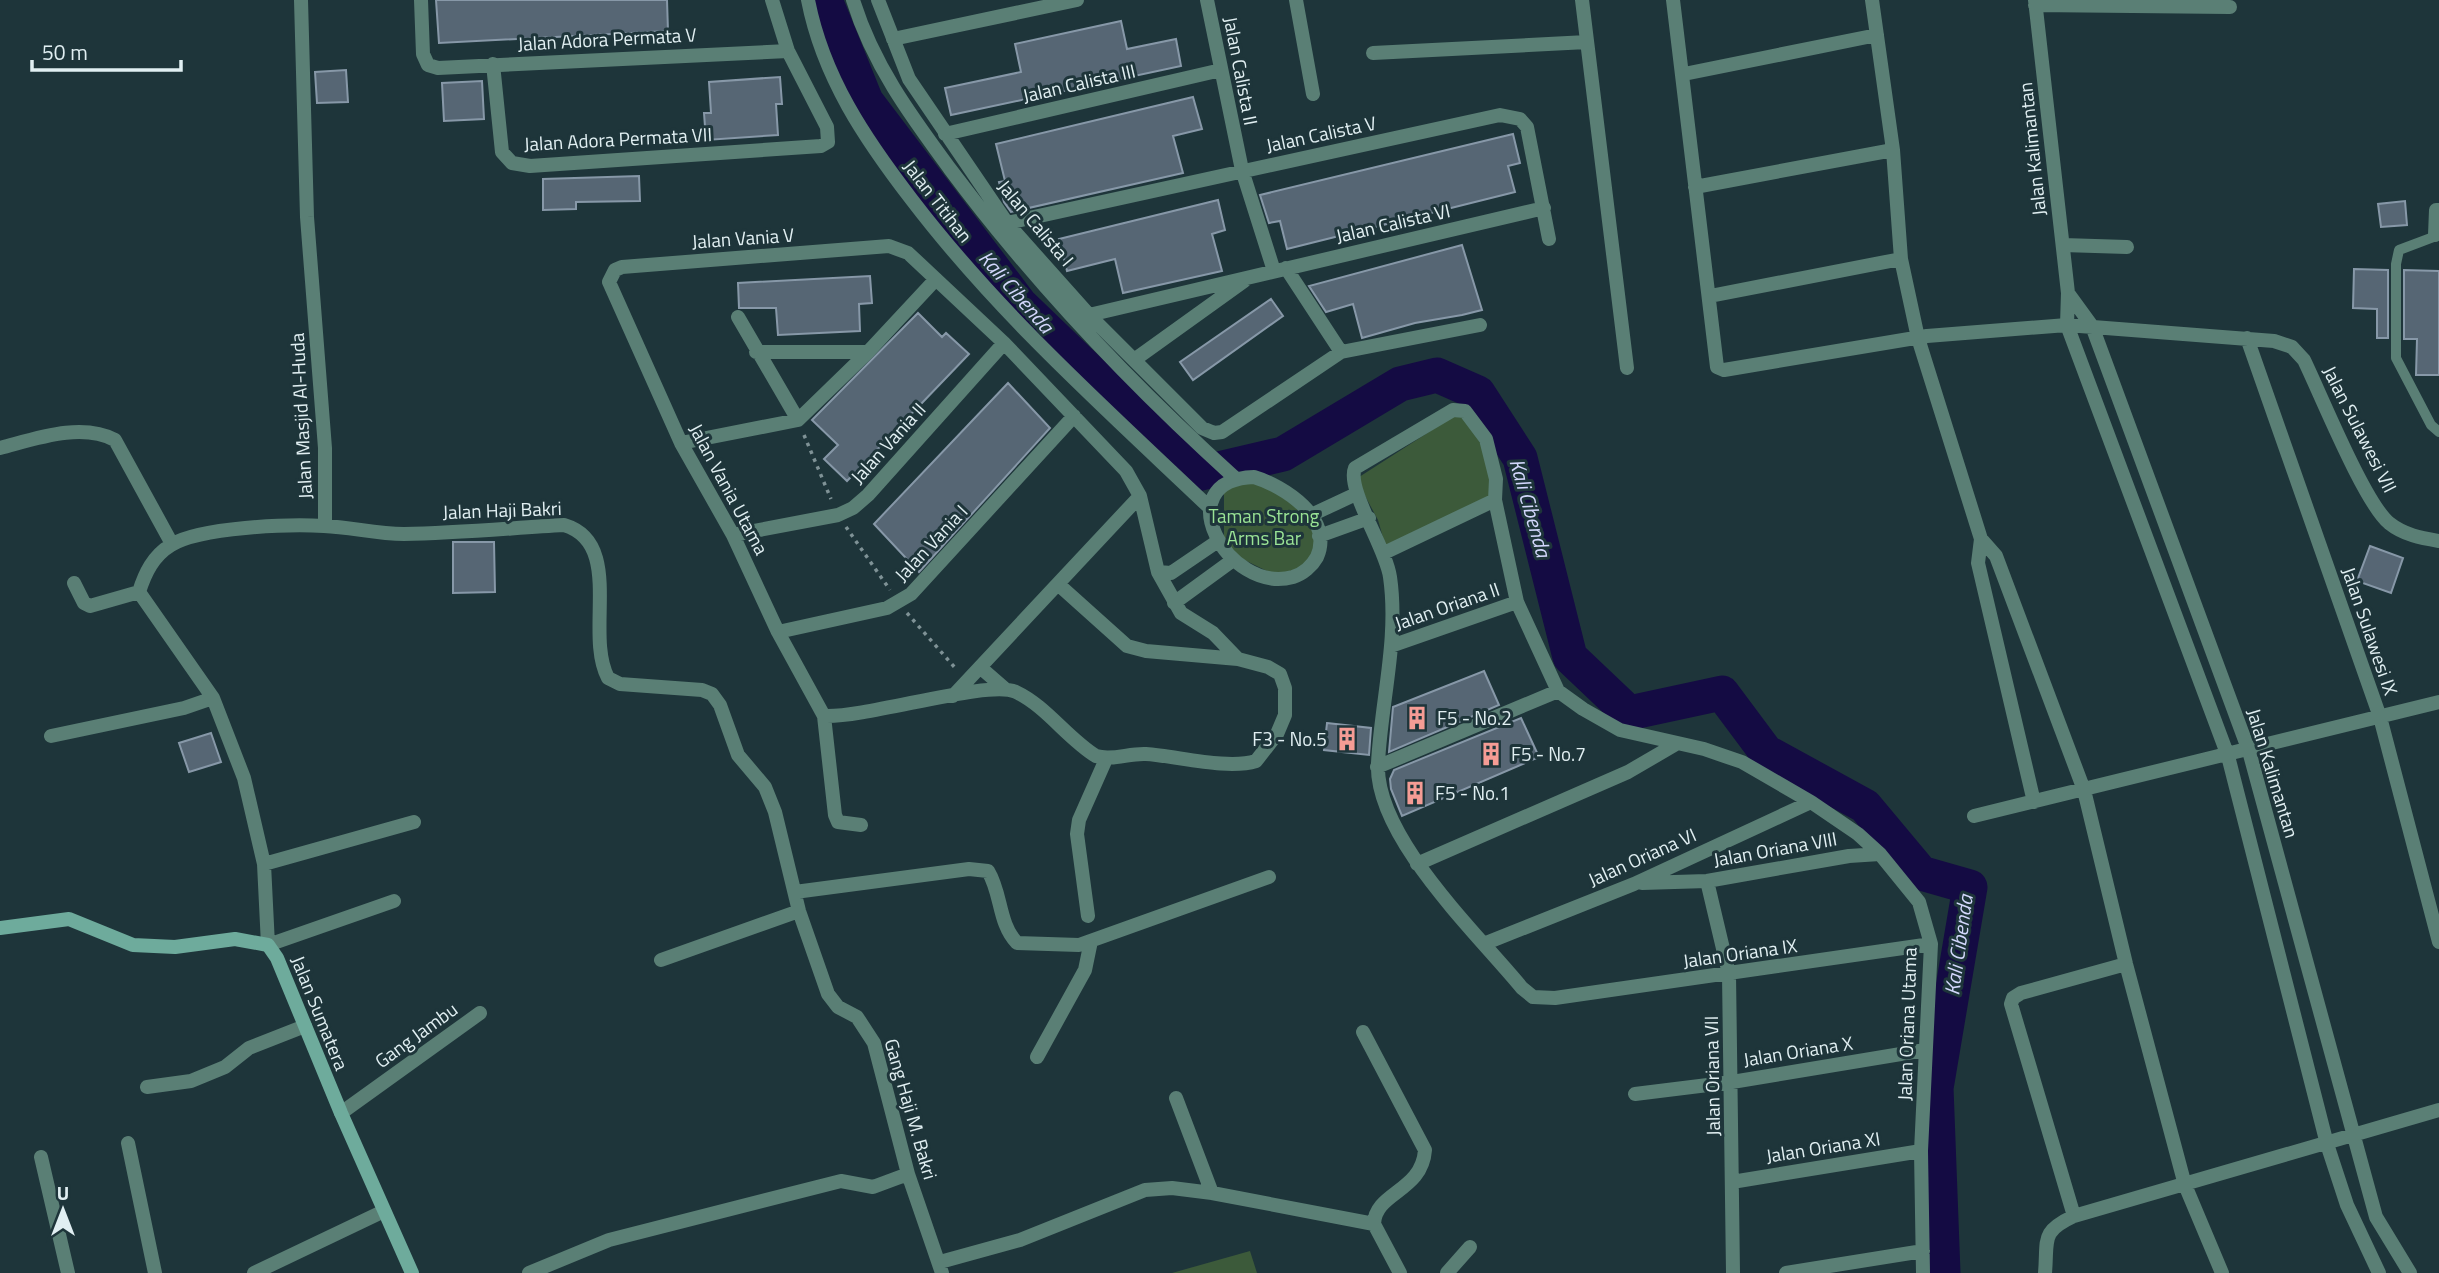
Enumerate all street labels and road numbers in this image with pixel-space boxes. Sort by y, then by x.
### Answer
street label: Jalan Calista II [1217,14,1266,128]
street label: Jalan Adora Permata V [517,19,697,58]
street label: Jalan Calista III [1020,55,1138,110]
street label: Jalan Kalimantan [2010,81,2053,217]
street label: Jalan Calista V [1263,108,1379,159]
street label: Jalan Adora Permata VII [523,119,713,158]
street label: Jalan Titihan [897,153,980,248]
street label: Jalan Calista I [991,173,1081,272]
street label: Jalan Calista VI [1333,195,1453,250]
street label: Jalan Vania V [691,219,795,256]
street label: Jalan Masjid Al-Huda [282,332,319,500]
street label: Jalan Sulawesi VII [2316,360,2405,497]
street label: Jalan Vania II [843,396,932,490]
street label: Jalan Vania Utama [683,418,777,560]
street label: Jalan Haji Bakri [442,493,562,526]
street label: Jalan Vania I [887,498,974,588]
street label: Jalan Sulawesi IX [2335,563,2406,699]
street label: Jalan Oriana II [1390,574,1503,637]
street label: Jalan Kalimantan [2240,704,2307,841]
street label: Jalan Oriana VI [1583,820,1701,893]
street label: Jalan Oriana VIII [1711,823,1839,874]
street label: Jalan Oriana IX [1681,930,1799,975]
street label: Jalan Oriana Utama [1889,946,1924,1101]
street label: Jalan Sumatera [284,951,357,1075]
street label: Gang Jambu [368,995,463,1075]
street label: Jalan Oriana VII [1696,1016,1727,1136]
street label: Jalan Oriana X [1741,1027,1855,1073]
street label: Gang Haji M. Bakri [877,1035,945,1183]
street label: Jalan Oriana XI [1764,1123,1882,1170]

